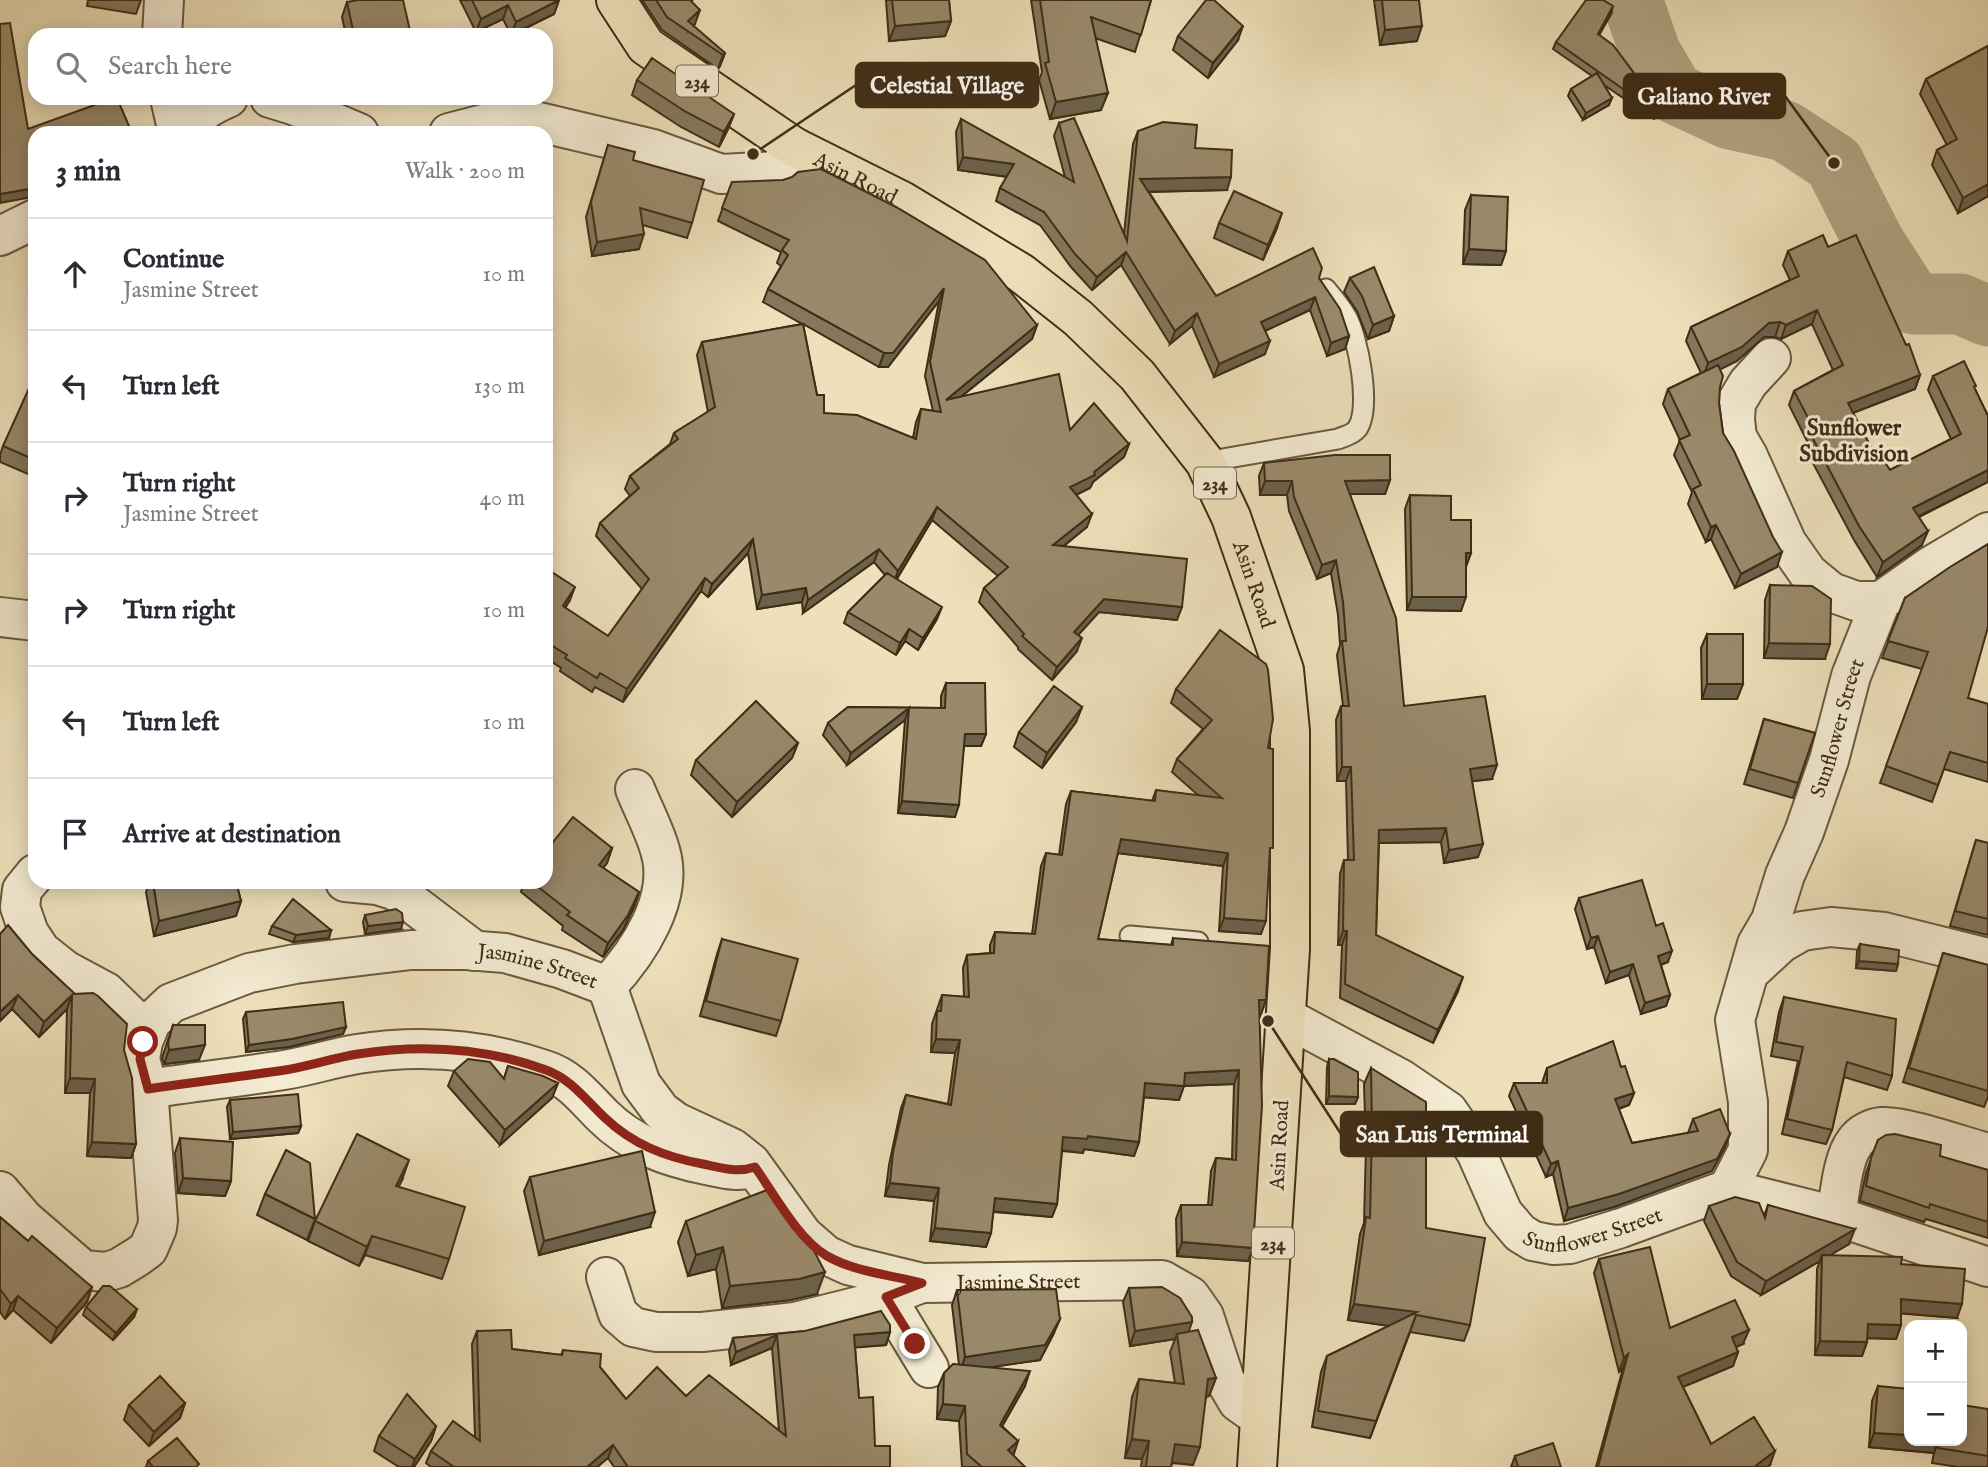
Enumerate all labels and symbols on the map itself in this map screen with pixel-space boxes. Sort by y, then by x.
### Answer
callout: Celestial Village [856,63,1038,107]
road number: 234 [676,66,718,96]
text: Celestial Village [870,72,1024,101]
callout: Galiano River [1624,74,1785,118]
text: Galiano River [1638,83,1771,112]
street label: Asin Road [808,146,902,212]
district label: Sunflower Subdivision [1799,414,1909,469]
road number: 234 [1194,468,1236,498]
street label: Asin Road [1225,537,1281,633]
street label: Sunflower Street [1805,655,1872,801]
street label: Jasmine Street [475,939,601,996]
route start [127,1026,158,1057]
street label: Asin Road [1265,1098,1296,1192]
callout: San Luis Terminal [1341,1112,1542,1156]
text: San Luis Terminal [1356,1121,1529,1150]
street label: Sunflower Street [1517,1202,1666,1260]
road number: 234 [1252,1228,1294,1259]
street label: Jasmine Street [954,1269,1081,1298]
route end [899,1328,930,1359]

